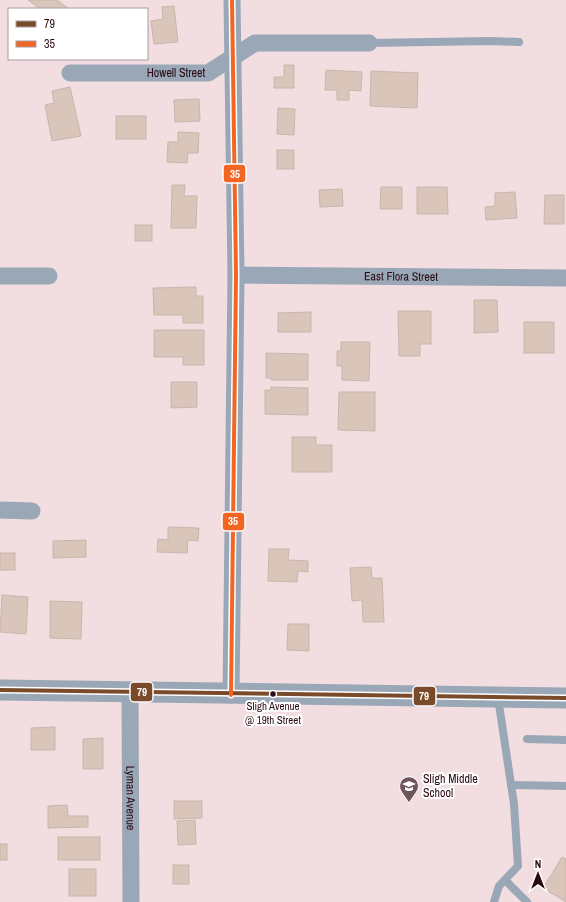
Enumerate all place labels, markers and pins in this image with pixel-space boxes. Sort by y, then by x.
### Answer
marker: Sligh Avenue @ 19th Street [268,689,278,699]
place label: Sligh Avenue @ 19th Street [245,699,301,727]
place label: Sligh Middle School [423,771,478,801]
school or university icon: Sligh Middle School [398,775,420,803]

